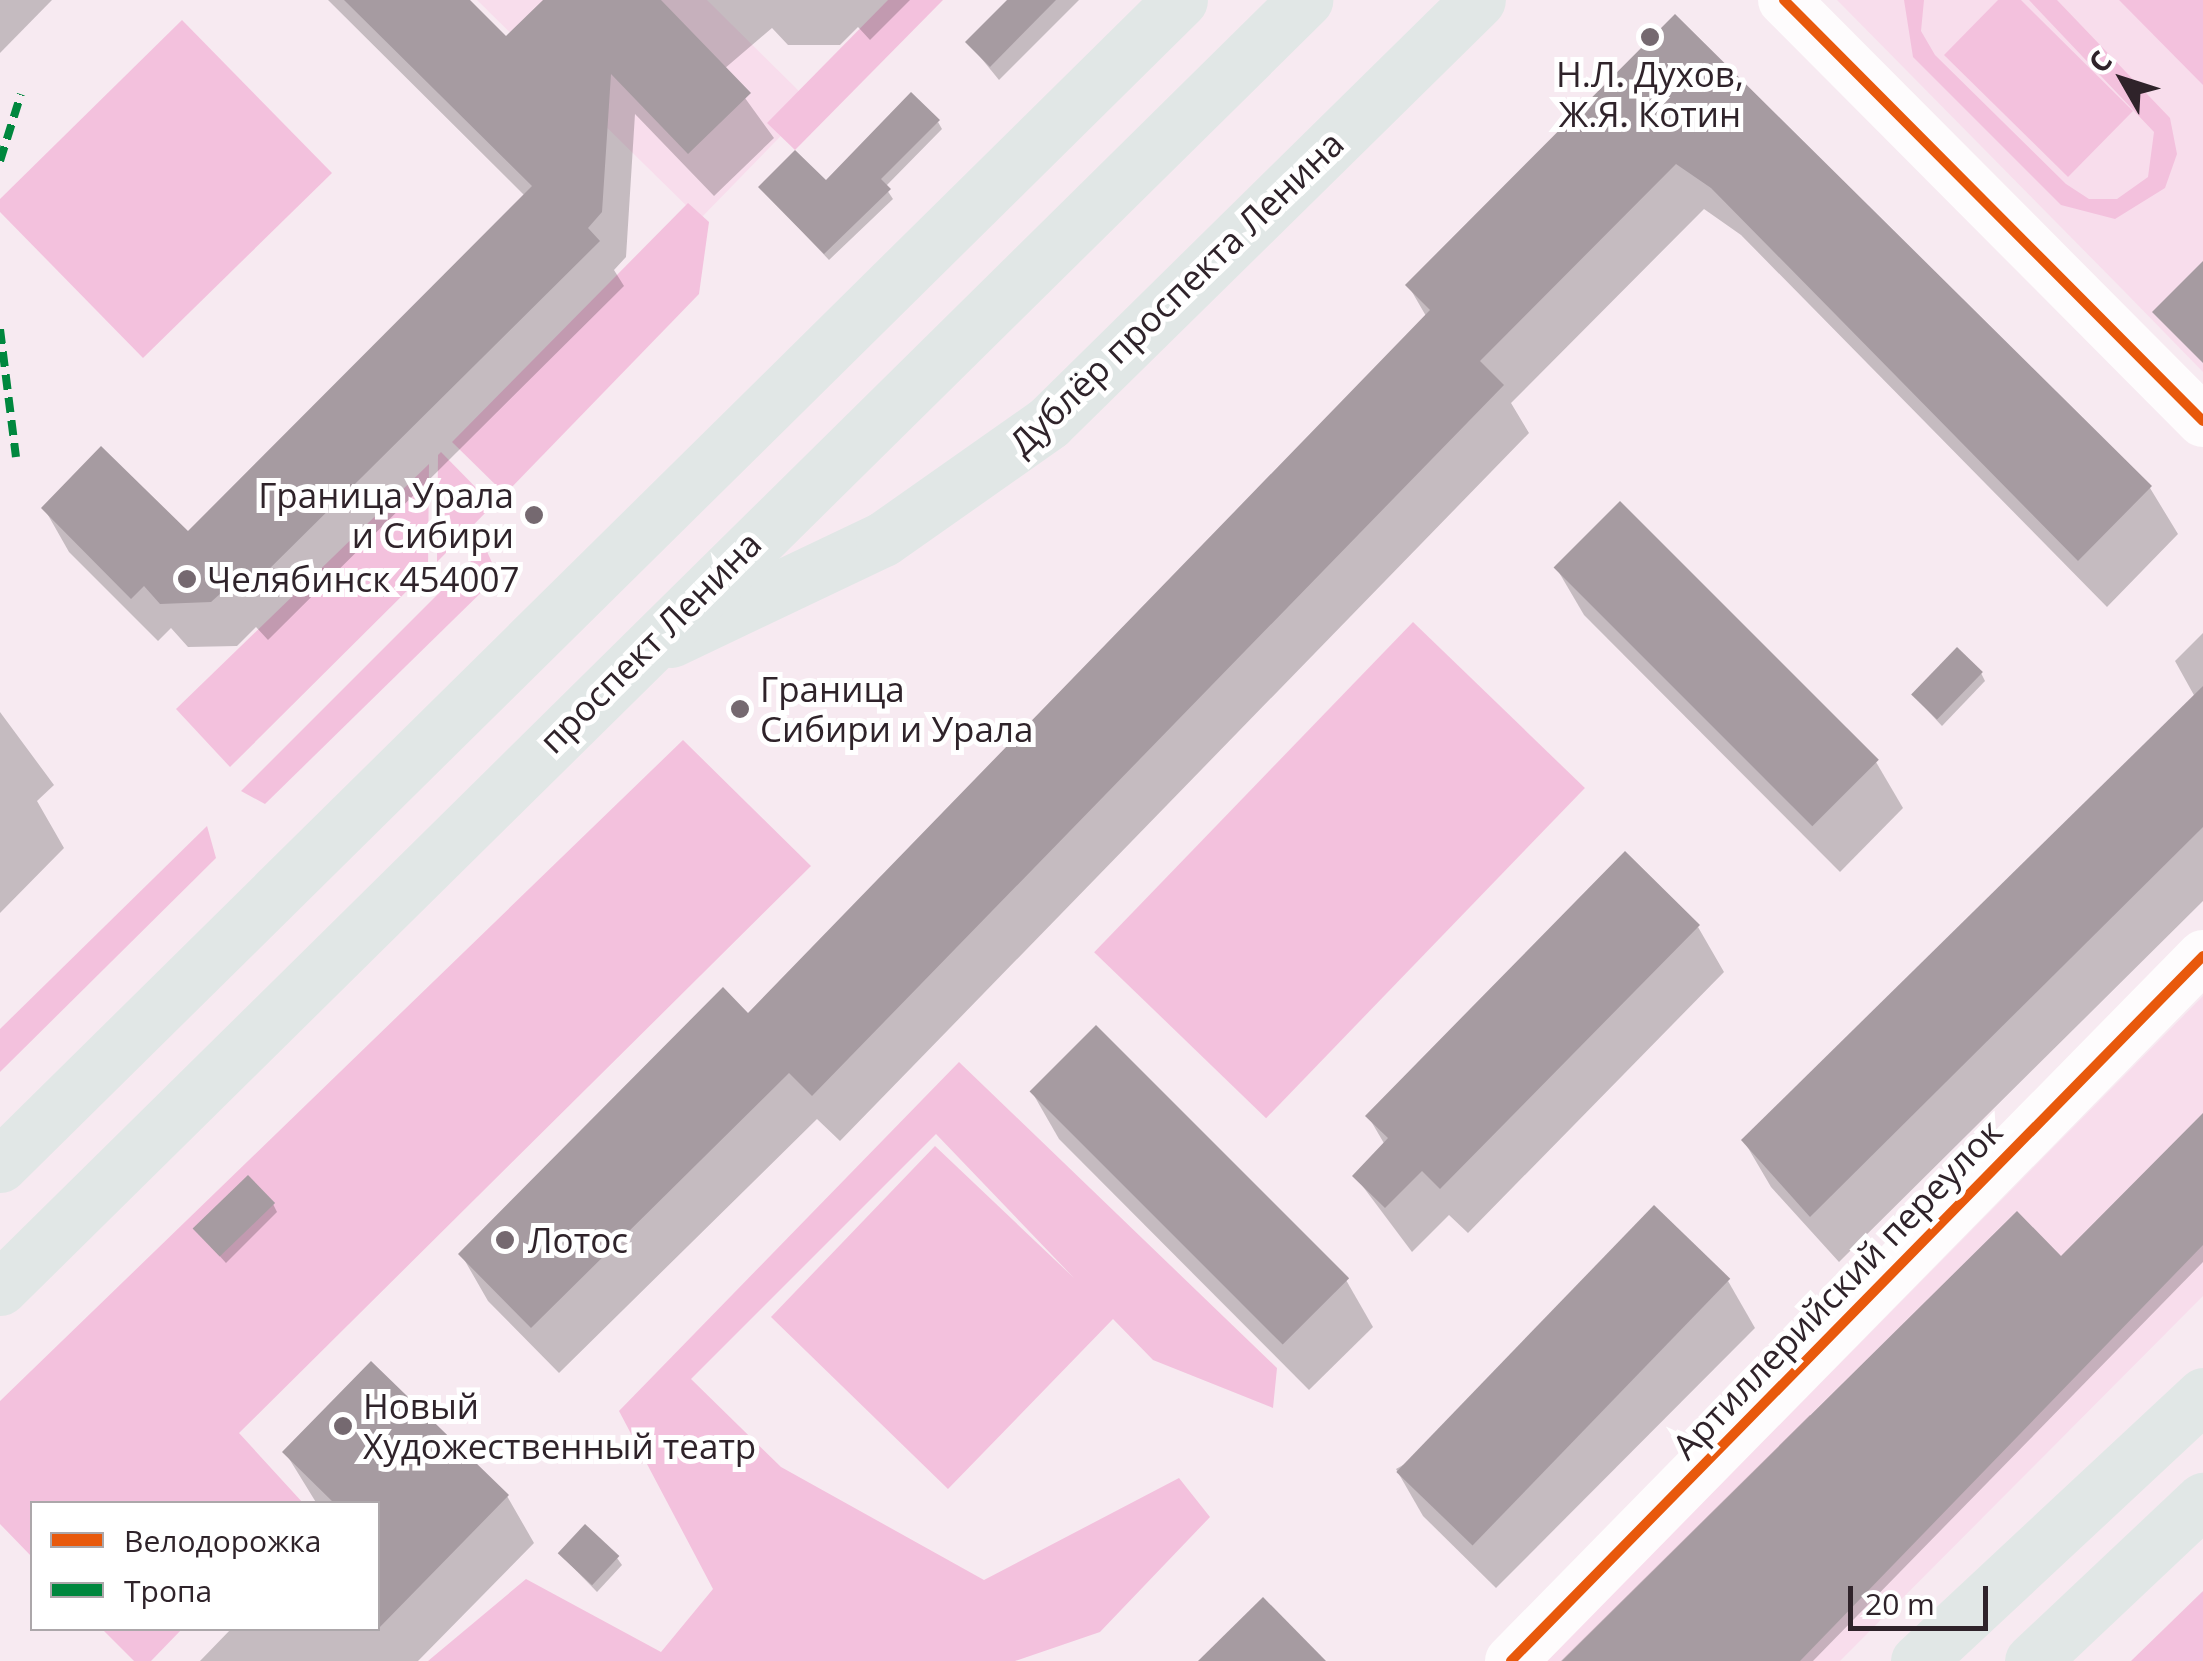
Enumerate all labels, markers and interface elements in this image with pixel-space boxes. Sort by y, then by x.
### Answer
marker: Н.Л. Духов, Ж.Я. Котин [1639,26,1661,48]
north arrow [2073,30,2173,130]
text: С [2079,42,2120,80]
place label: Н.Л. Духов, Ж.Я. Котин [1556,53,1744,135]
street label: Дублёр проспекта Ленина [1000,122,1352,464]
place label: Граница Урала и Сибири [258,474,514,556]
marker: Граница Урала и Сибири [523,504,545,526]
street label: проспект Ленина [530,522,770,762]
place label: Челябинск 454007 [207,558,520,600]
marker: Челябинск 454007 [176,568,198,590]
place label: Граница Сибири и Урала [760,668,1033,750]
marker: Граница Сибири и Урала [729,698,751,720]
street label: Артиллерийский переулок [1664,1111,2010,1467]
place label: Лотос [528,1219,628,1261]
marker: Лотос [492,1227,518,1253]
place label: Новый Художественный театр [363,1385,756,1467]
marker: Новый Художественный театр [332,1415,354,1437]
legend [30,1501,380,1631]
text: Велодорожка [124,1520,321,1561]
scale bar [1853,1566,1993,1628]
text: Тропа [124,1570,212,1611]
text: 20 m [1865,1583,1935,1624]

